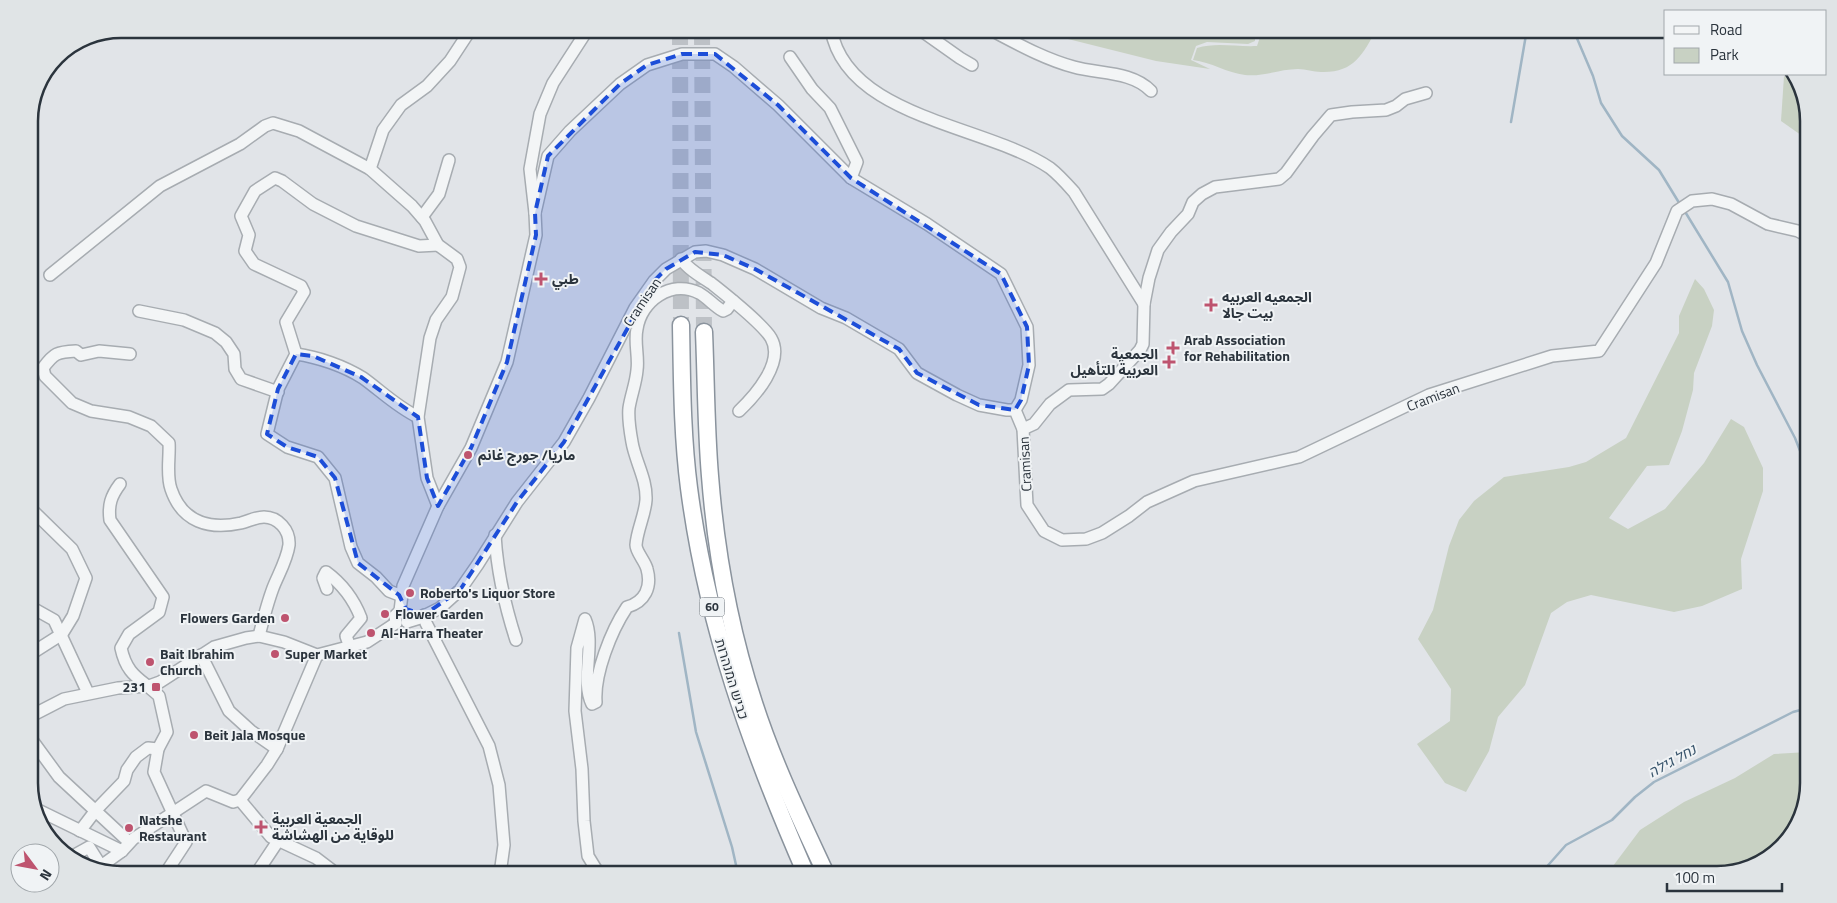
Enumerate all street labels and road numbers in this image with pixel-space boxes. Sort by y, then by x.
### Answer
street label: Cramisan [617,273,666,330]
street label: Cramisan [1403,377,1462,416]
street label: Cramisan [1013,436,1036,492]
road number: 60 [700,598,724,616]
street label: כביש המנהרות [710,636,755,722]

